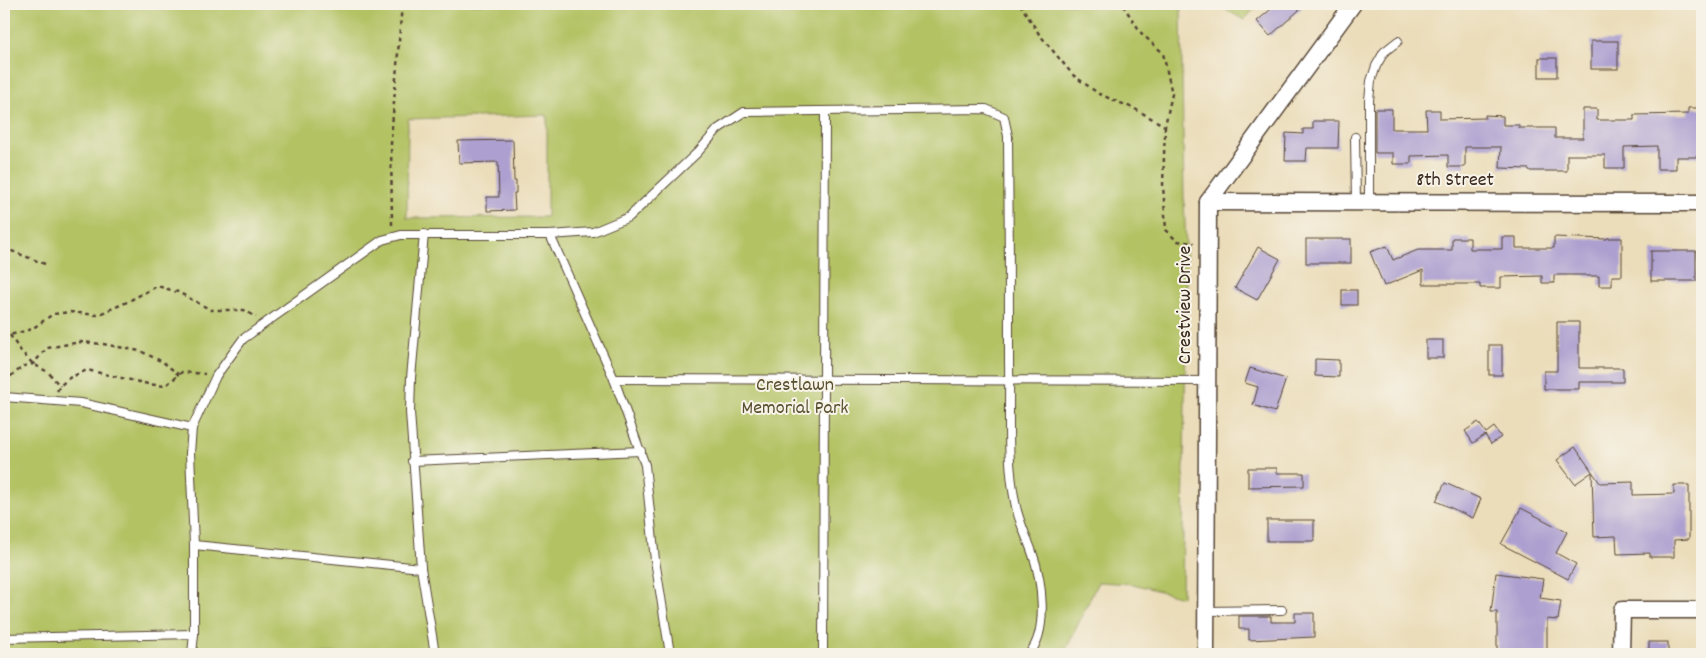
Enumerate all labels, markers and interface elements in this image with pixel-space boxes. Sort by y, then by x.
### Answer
street label: 8th Street [1416,167,1494,195]
street label: Crestview Drive [1172,245,1200,364]
park label: Crestlawn Memorial Park [741,372,849,423]

